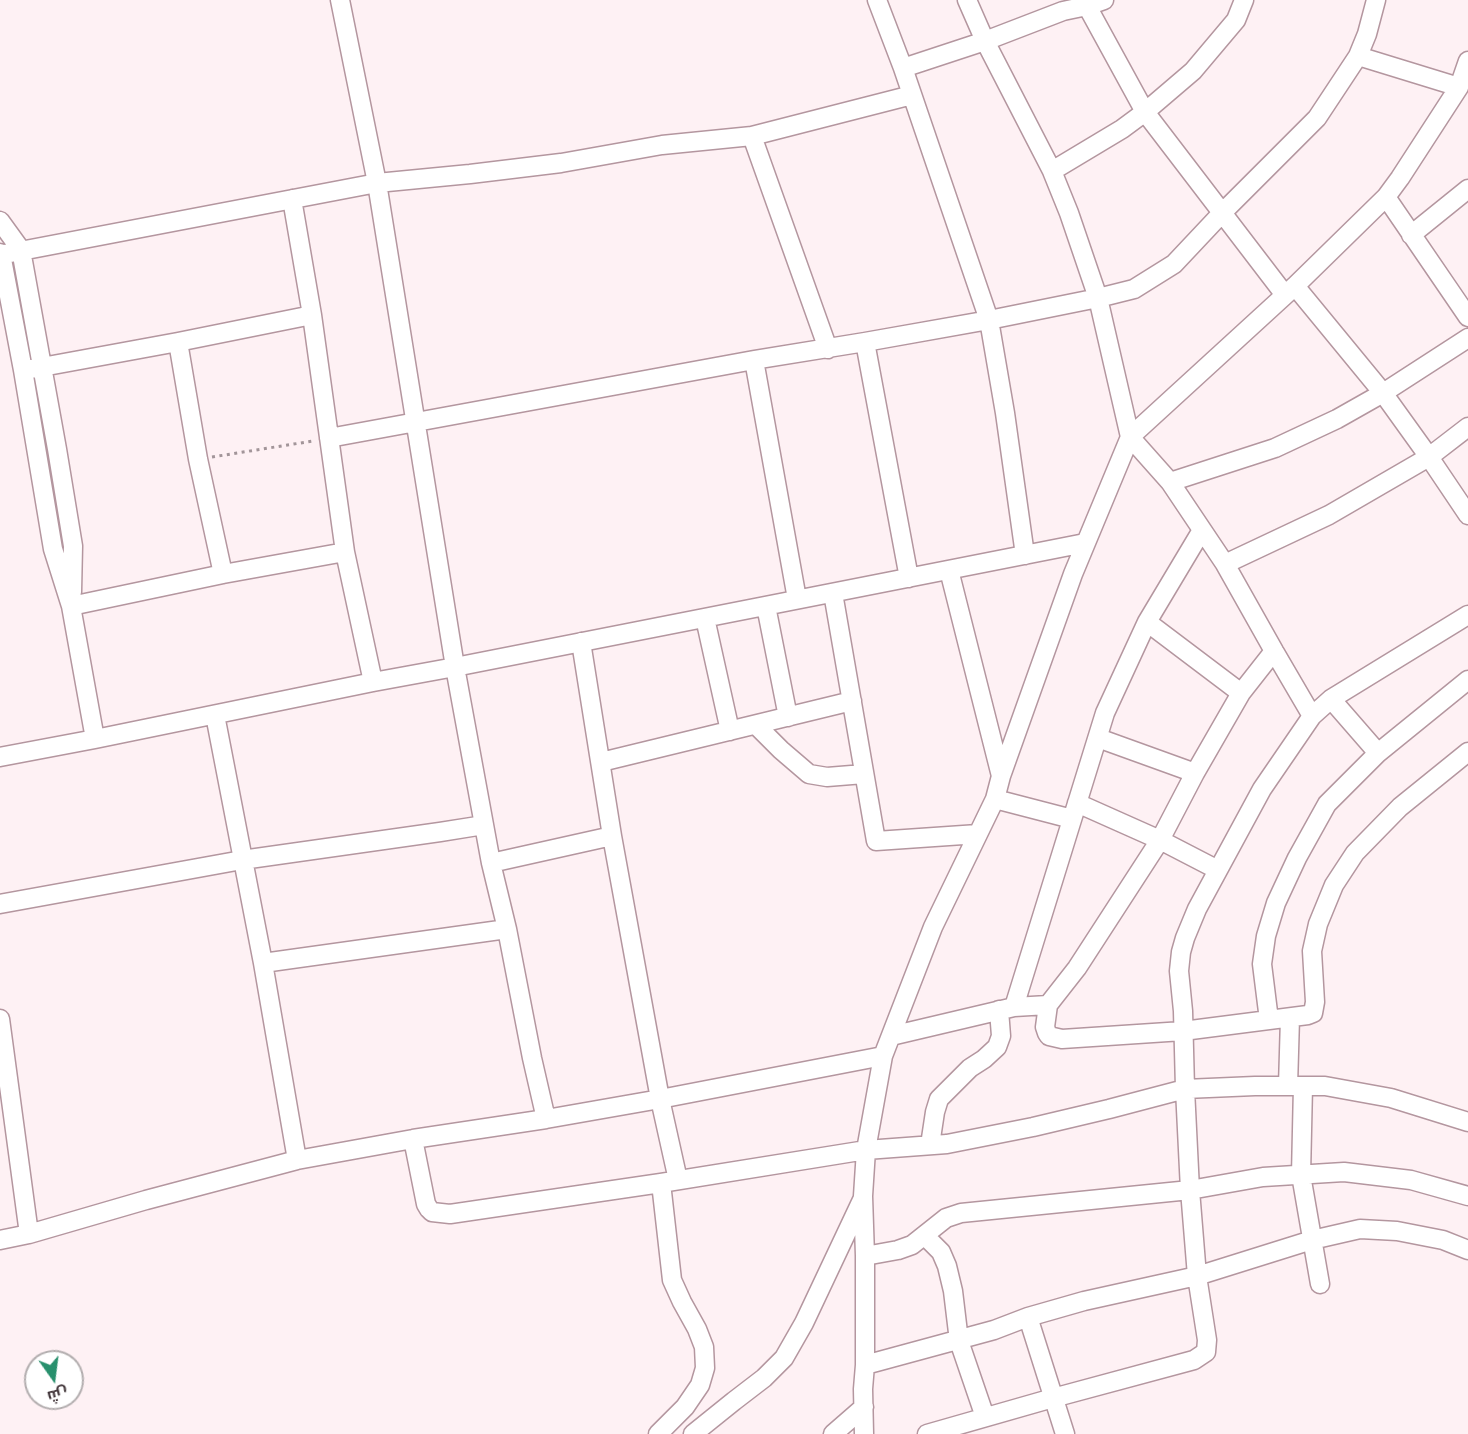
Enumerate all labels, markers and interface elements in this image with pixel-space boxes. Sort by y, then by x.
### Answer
north arrow [24,1350,84,1410]
text: ش [45,1383,70,1408]

